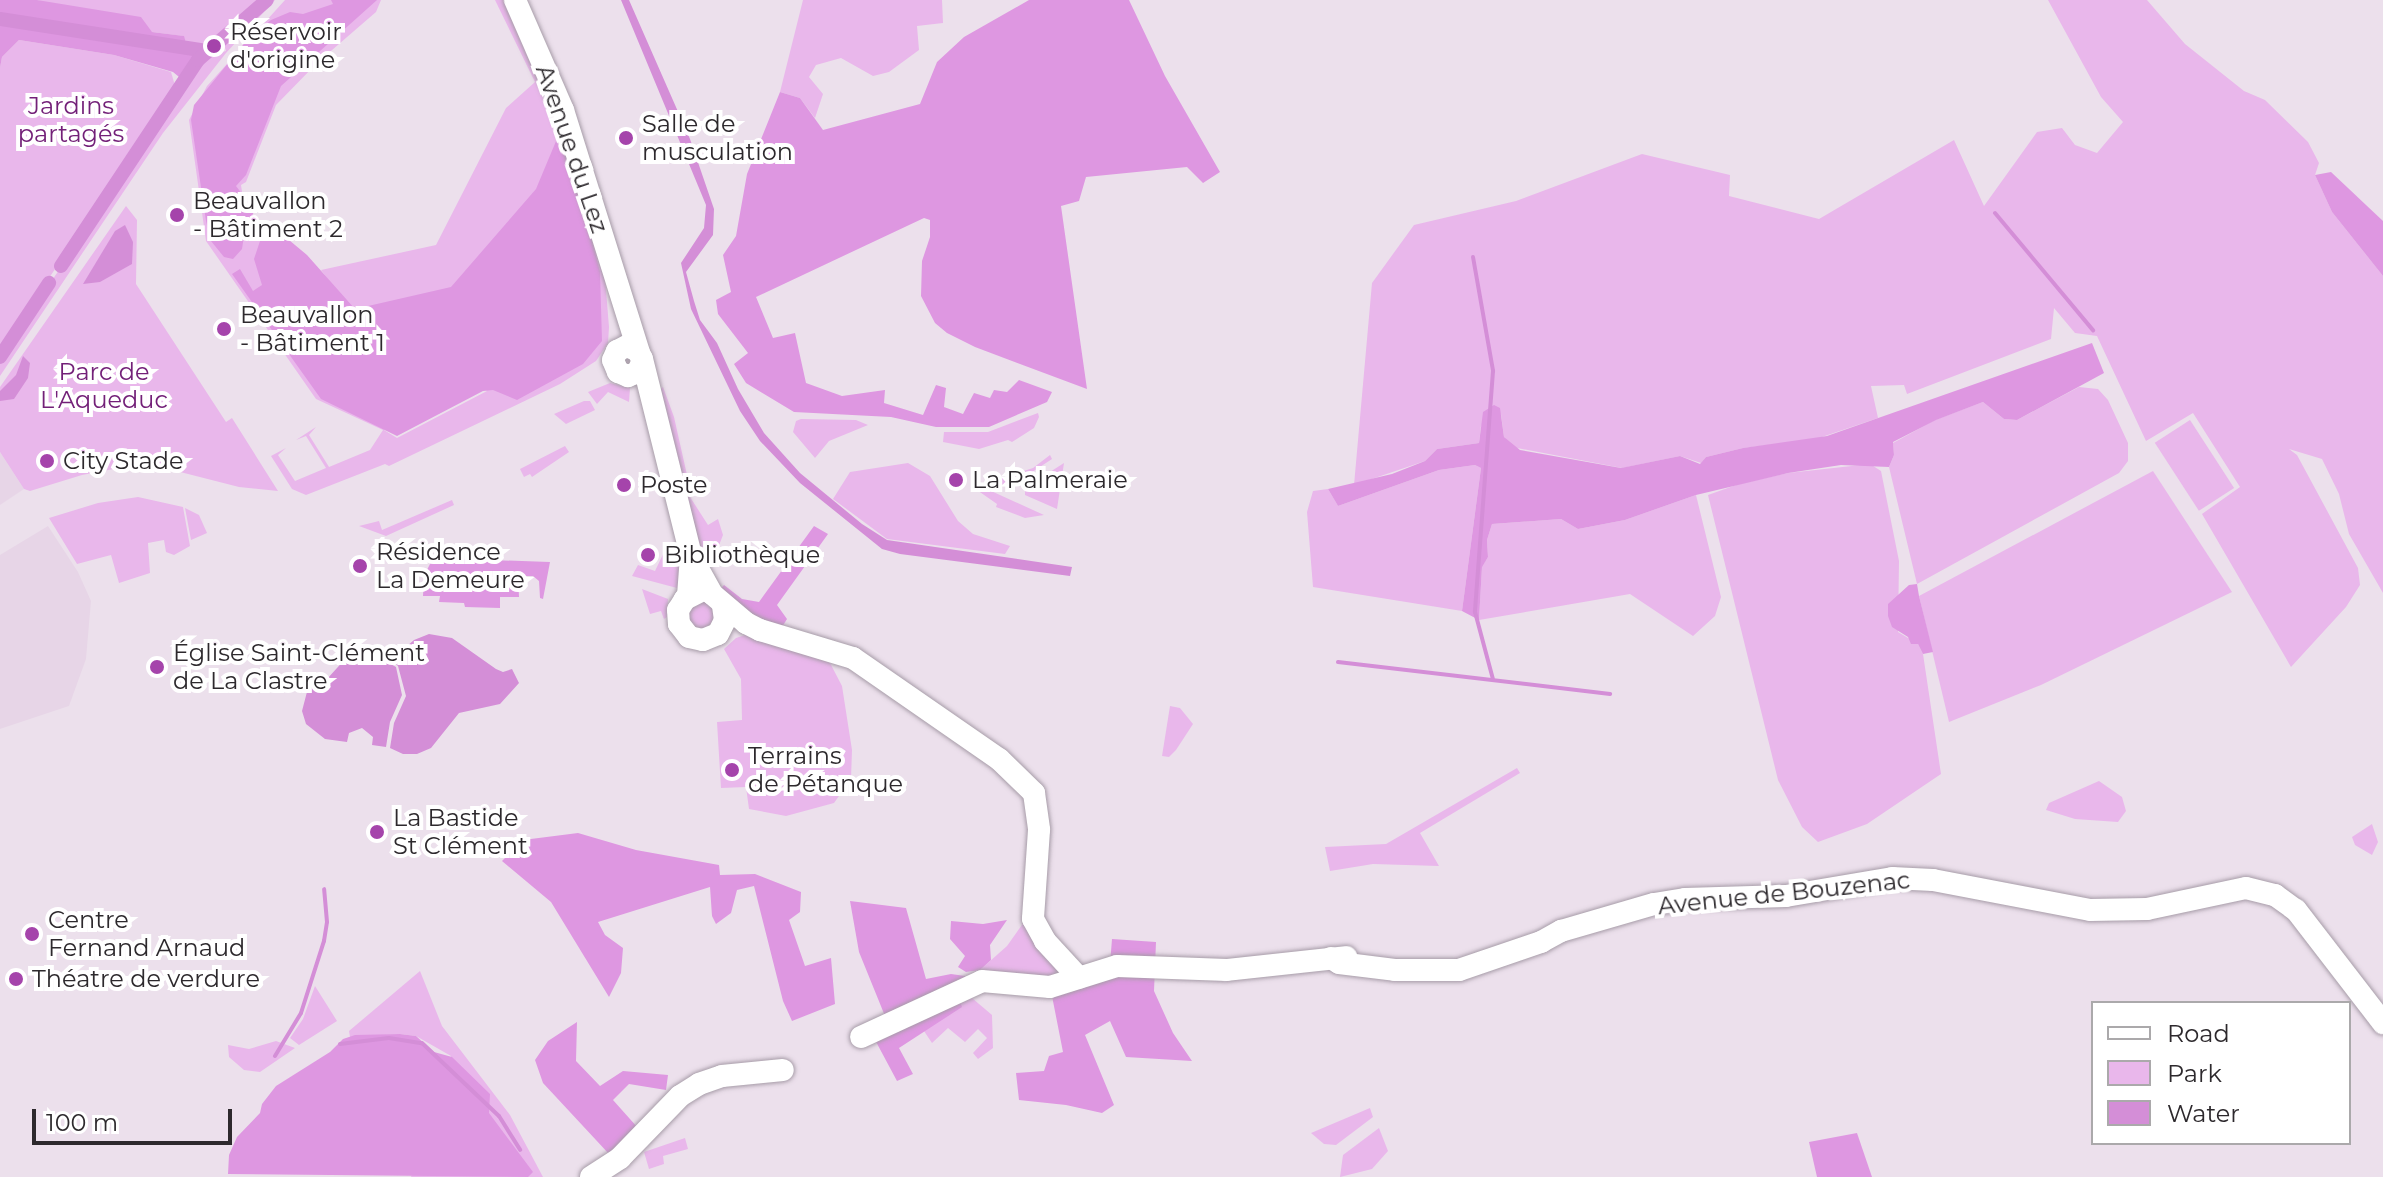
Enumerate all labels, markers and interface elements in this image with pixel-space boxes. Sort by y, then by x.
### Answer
place label: Réservoir d'origine [230,18,342,74]
marker: Réservoir d'origine [205,37,223,55]
street label: Avenue du Lez [530,61,614,237]
park label: Jardins partagés [18,92,124,148]
place label: Salle de musculation [642,110,793,166]
marker: Salle de musculation [617,129,635,147]
place label: Beauvallon - Bâtiment 2 [193,187,343,243]
marker: Beauvallon - Bâtiment 2 [168,206,186,224]
place label: Beauvallon - Bâtiment 1 [240,301,385,357]
marker: Beauvallon - Bâtiment 1 [215,320,233,338]
park label: Parc de L'Aqueduc [40,358,168,414]
place label: City Stade [63,447,183,475]
marker: City Stade [38,452,56,470]
place label: La Palmeraie [972,466,1128,494]
place label: Poste [640,471,707,499]
marker: La Palmeraie [947,471,965,489]
marker: Poste [615,476,633,494]
place label: Résidence La Demeure [376,538,525,594]
place label: Bibliothèque [664,541,820,569]
marker: Bibliothèque [639,546,657,564]
marker: Résidence La Demeure [351,557,369,575]
place label: Église Saint-Clément de La Clastre [173,639,425,695]
marker: Église Saint-Clément de La Clastre [148,658,166,676]
place label: Terrains de Pétanque [748,742,903,798]
marker: Terrains de Pétanque [723,761,741,779]
place label: La Bastide St Clément [393,804,528,860]
marker: La Bastide St Clément [368,823,386,841]
street label: Avenue de Bouzenac [1656,865,1912,921]
place label: Centre Fernand Arnaud [48,906,245,962]
marker: Centre Fernand Arnaud [23,925,41,943]
place label: Théatre de verdure [32,965,260,993]
marker: Théatre de verdure [7,970,25,988]
legend [2091,1001,2351,1145]
text: Road [2167,1019,2230,1048]
text: Park [2167,1059,2222,1088]
scale bar [36,1093,236,1143]
text: Water [2167,1099,2240,1128]
text: 100 m [46,1108,118,1137]

